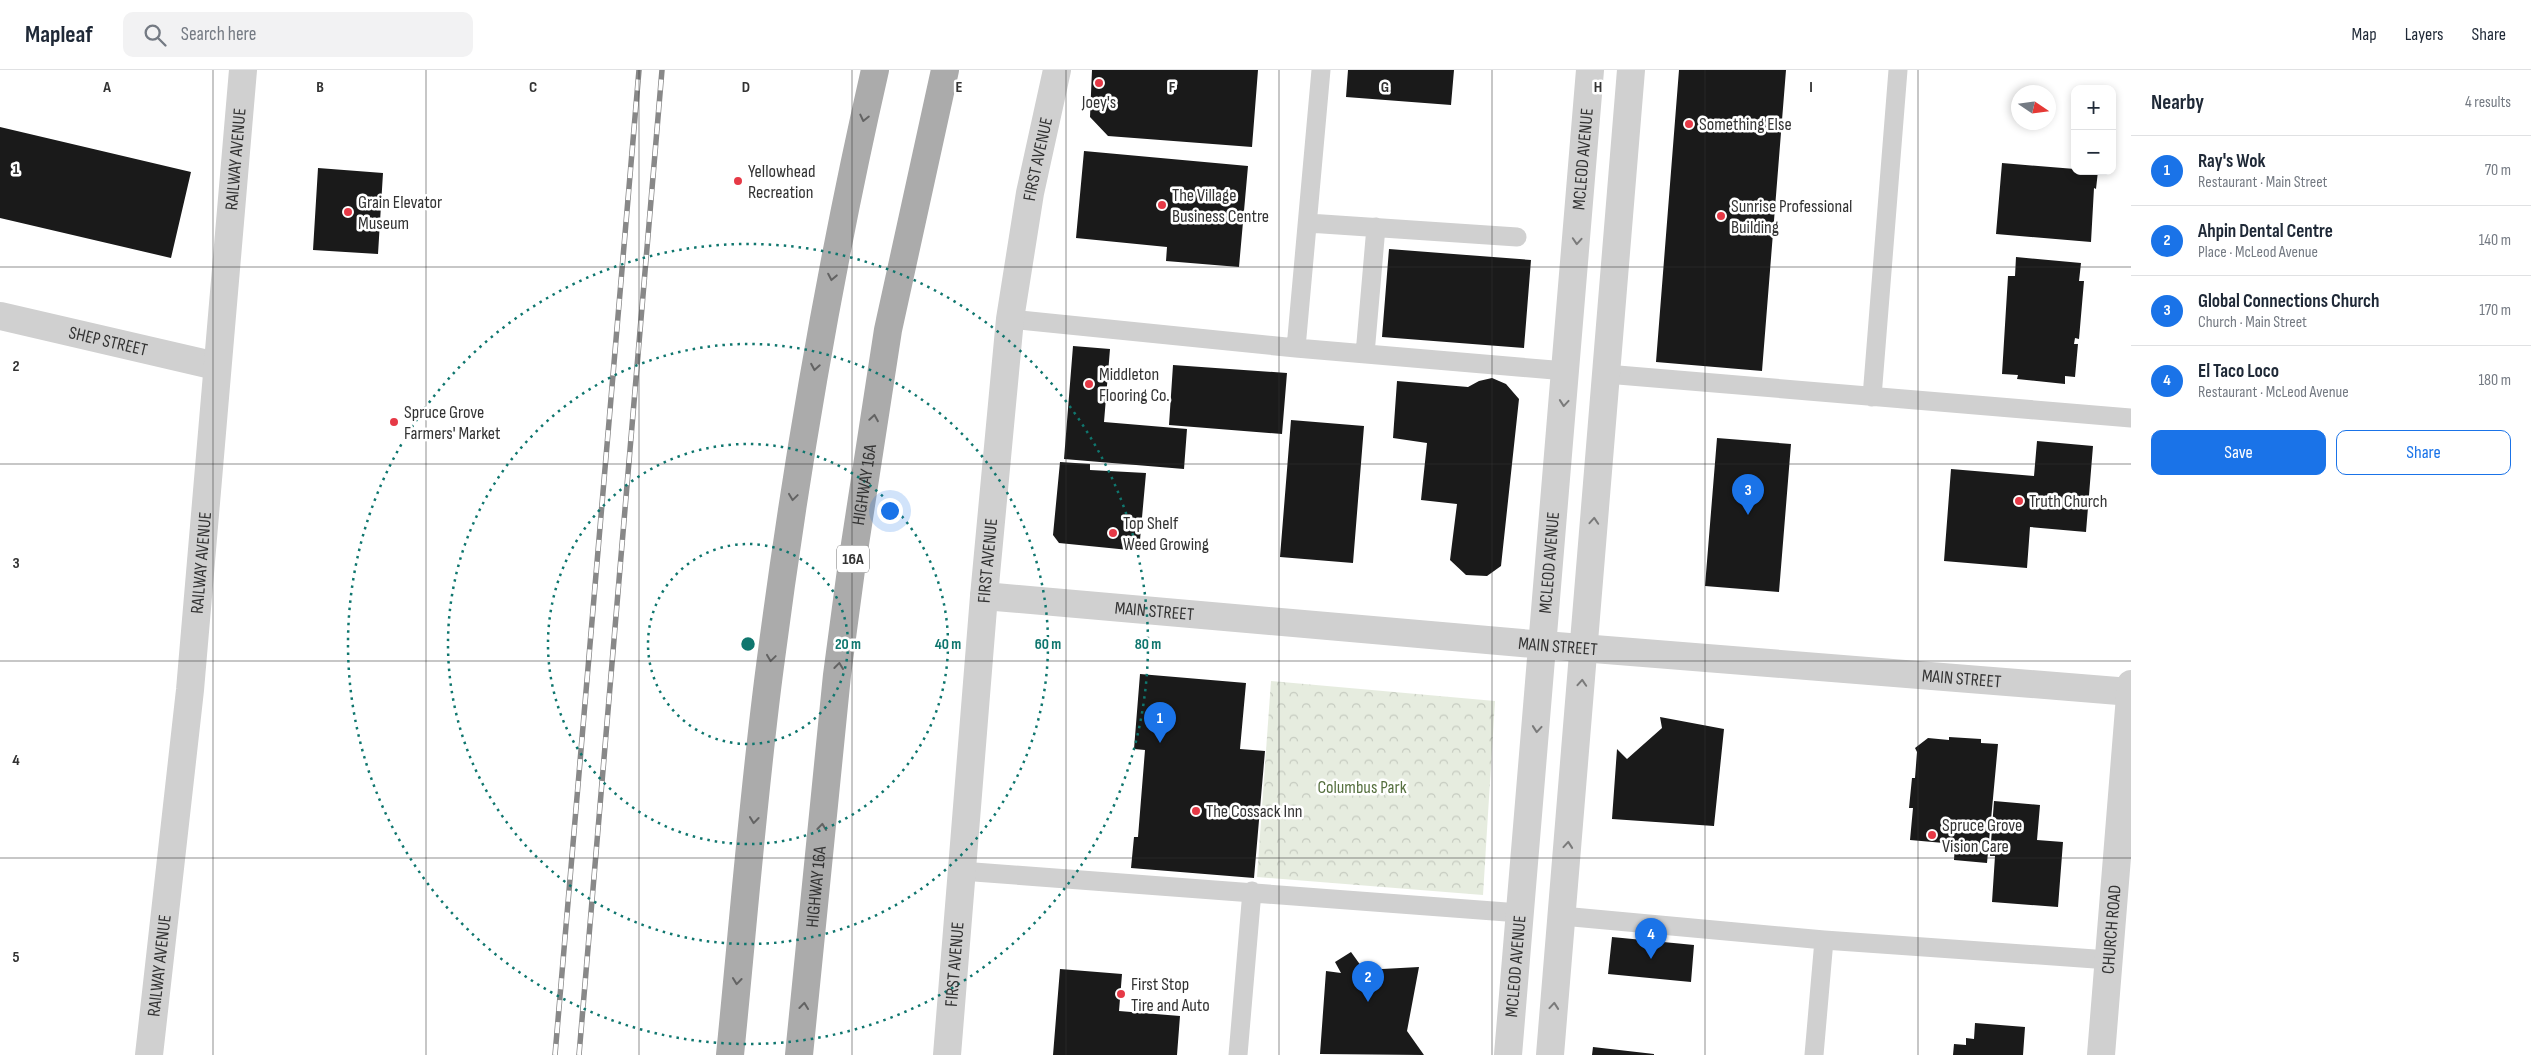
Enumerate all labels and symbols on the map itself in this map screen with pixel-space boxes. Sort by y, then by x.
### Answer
marker: Joey's [1093,77,1105,89]
text: A [102,78,111,97]
text: B [316,78,324,97]
text: C [529,78,537,97]
text: D [742,78,750,97]
text: E [956,78,963,97]
text: F [1169,78,1176,97]
text: G [1381,78,1389,97]
text: H [1594,78,1602,97]
text: I [1809,78,1813,97]
north arrow [2011,85,2056,130]
place label: Joey's [1081,92,1116,113]
street label: RAILWAY AVENUE [221,107,250,211]
street label: MCLEOD AVENUE [1568,107,1597,211]
one-way arrow [859,113,870,122]
place label: Something Else [1699,114,1792,135]
street label: FIRST AVENUE [1018,115,1057,202]
marker: Something Else [1683,118,1695,130]
text: 1 [13,160,20,179]
place label: Yellowhead Recreation [748,161,815,203]
marker: Yellowhead Recreation [732,175,744,187]
place label: The Village Business Centre [1172,185,1269,227]
place label: Grain Elevator Museum [358,192,442,234]
place label: Sunrise Professional Building [1731,196,1852,238]
marker: The Village Business Centre [1156,199,1168,211]
marker: Grain Elevator Museum [342,206,354,218]
marker: Sunrise Professional Building [1715,210,1727,222]
one-way arrow [1571,237,1582,245]
one-way arrow [827,272,837,281]
street label: SHEP STREET [67,322,150,360]
text: 2 [12,357,20,376]
one-way arrow [810,362,820,371]
place label: Middleton Flooring Co. [1099,364,1170,406]
marker: Middleton Flooring Co. [1083,378,1095,390]
one-way arrow [1559,399,1570,407]
place label: Spruce Grove Farmers' Market [404,402,501,444]
one-way arrow [868,414,879,422]
marker: Spruce Grove Farmers' Market [388,416,400,428]
street label: HIGHWAY 16A [848,443,881,527]
pin: 3 [1732,474,1764,515]
place label: Truth Church [2029,491,2107,512]
one-way arrow [789,493,799,502]
marker: Truth Church [2013,495,2025,507]
your location [877,498,903,524]
street label: RAILWAY AVENUE [186,511,216,615]
street label: MCLEOD AVENUE [1534,511,1564,614]
place label: Top Shelf Weed Growing [1123,513,1209,555]
one-way arrow [1589,516,1600,524]
street label: FIRST AVENUE [973,517,1002,604]
marker: Top Shelf Weed Growing [1107,527,1119,539]
road number: 16A [837,546,869,572]
text: 3 [12,554,20,573]
street label: MAIN STREET [1114,597,1195,625]
street label: MAIN STREET [1517,632,1598,660]
centre of rings [739,635,757,653]
text: 20 m [835,635,861,654]
text: 40 m [935,635,961,654]
text: 60 m [1035,635,1061,654]
text: 80 m [1135,635,1161,654]
one-way arrow [766,654,776,662]
one-way arrow [833,661,844,669]
street label: MAIN STREET [1921,665,2002,692]
one-way arrow [1576,678,1587,686]
pin: 1 [1144,702,1176,743]
one-way arrow [1531,725,1542,733]
text: 4 [12,751,20,770]
park label: Columbus Park [1317,777,1407,798]
place label: The Cossack Inn [1206,801,1303,822]
marker: The Cossack Inn [1190,805,1202,817]
place label: Spruce Grove Vision Care [1942,815,2022,857]
one-way arrow [749,816,760,824]
one-way arrow [816,823,827,831]
marker: Spruce Grove Vision Care [1926,829,1938,841]
one-way arrow [1562,840,1573,848]
street label: HIGHWAY 16A [801,845,830,928]
street label: CHURCH ROAD [2097,884,2125,975]
street label: RAILWAY AVENUE [143,913,175,1018]
street label: MCLEOD AVENUE [1501,915,1530,1018]
pin: 4 [1635,918,1667,959]
street label: FIRST AVENUE [940,921,968,1008]
text: 5 [12,948,20,967]
pin: 2 [1352,961,1384,1002]
place label: First Stop Tire and Auto [1131,974,1210,1016]
one-way arrow [732,978,743,986]
marker: First Stop Tire and Auto [1115,988,1127,1000]
one-way arrow [798,1002,809,1010]
one-way arrow [1548,1002,1559,1010]

